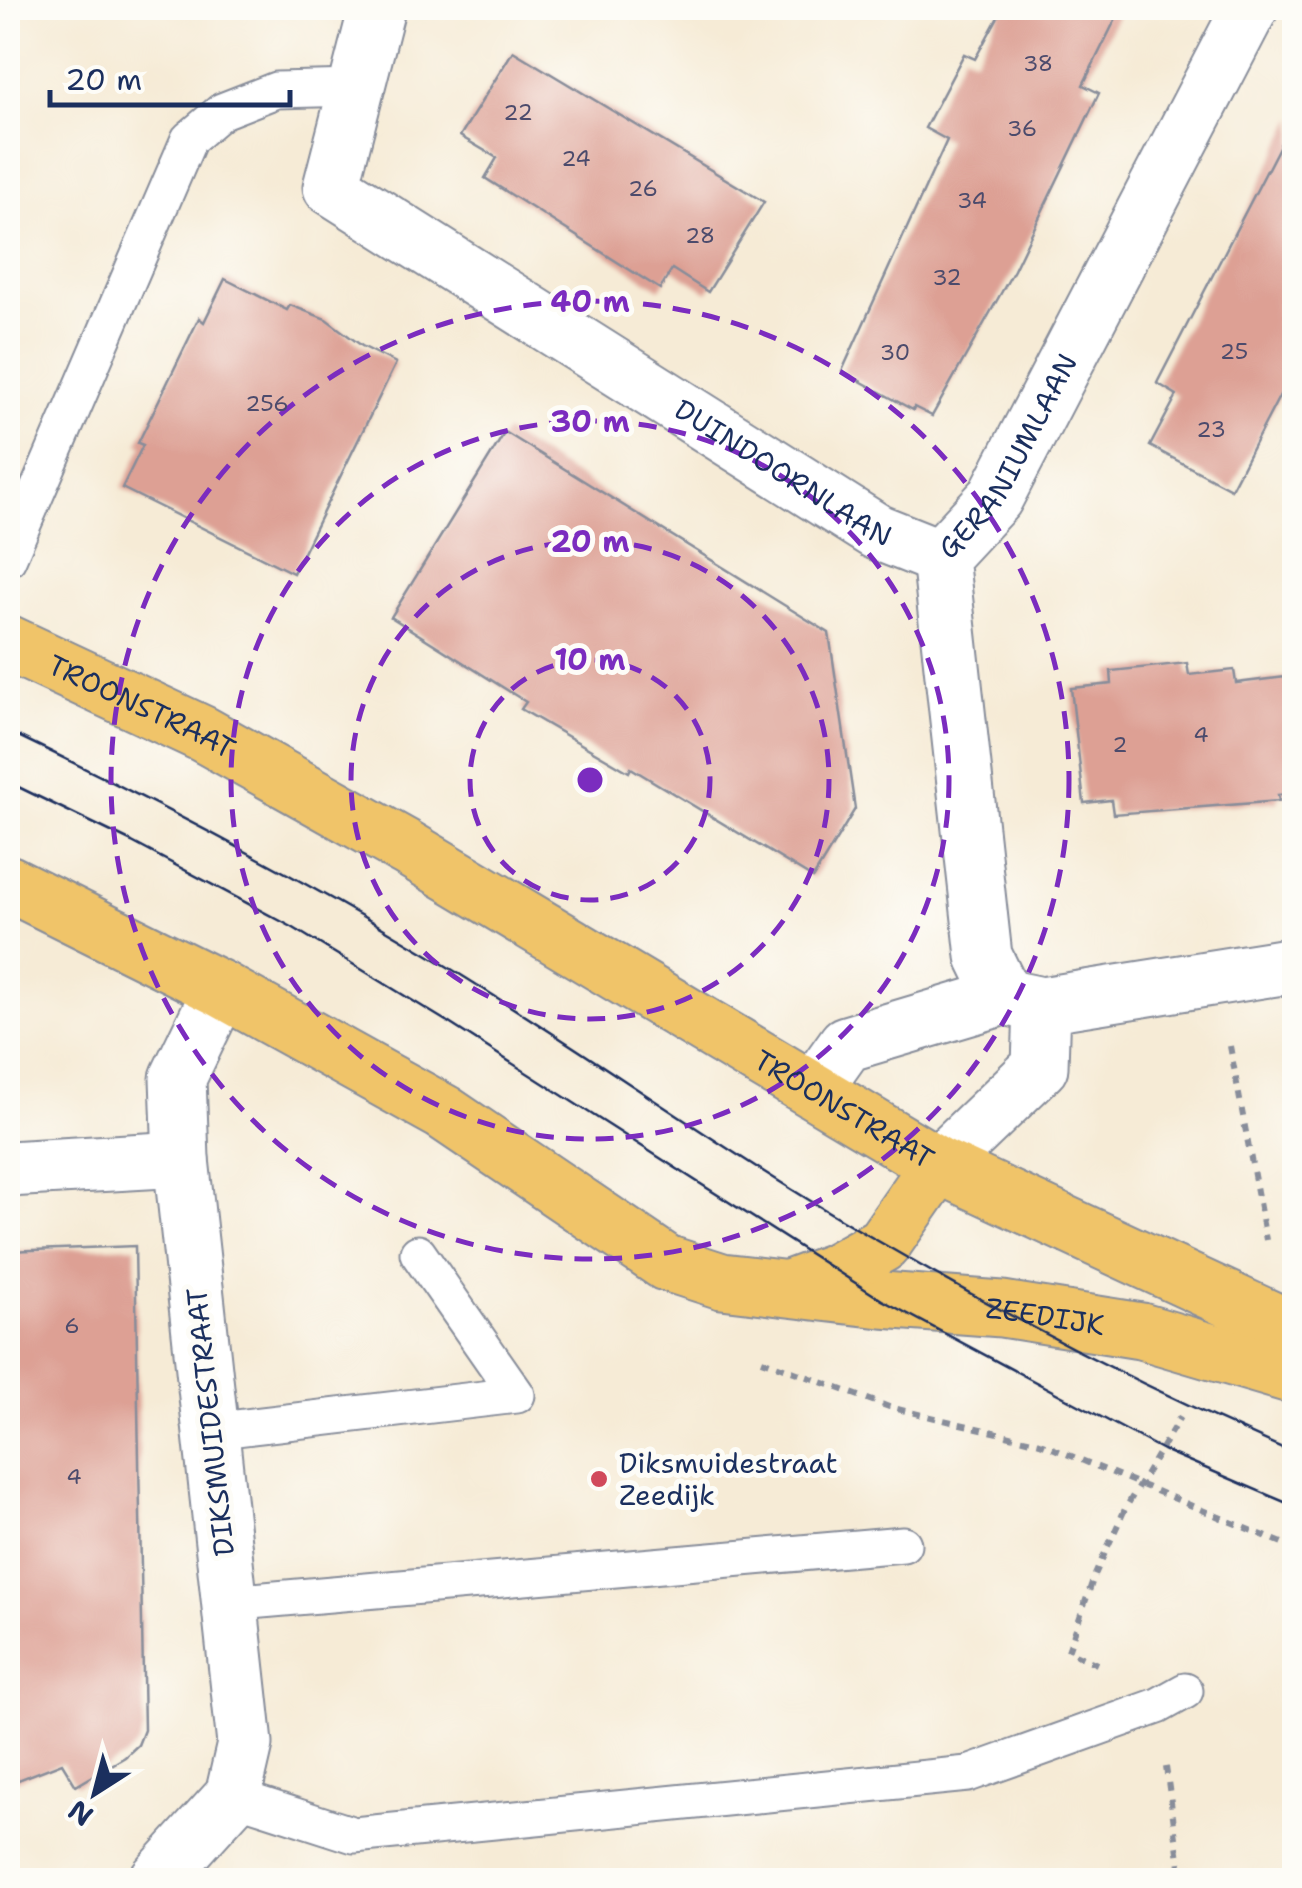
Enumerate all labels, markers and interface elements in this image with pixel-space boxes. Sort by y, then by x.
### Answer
scale bar [50,45,290,107]
house number: 38 [1023,49,1053,78]
text: 20 m [65,59,142,100]
house number: 22 [503,98,533,127]
house number: 36 [1007,114,1037,143]
house number: 24 [561,144,591,173]
house number: 26 [628,174,658,203]
house number: 34 [957,186,987,215]
house number: 28 [685,221,715,250]
house number: 32 [932,263,962,292]
text: 40 m [550,281,630,322]
house number: 25 [1220,337,1248,366]
house number: 30 [880,338,910,367]
street label: GERANIUMLAAN [929,347,1086,567]
house number: 256 [245,389,289,418]
street label: DUINDOORNLAAN [668,390,897,555]
text: 30 m [550,401,630,442]
house number: 23 [1196,415,1226,444]
text: 20 m [550,521,630,562]
text: 10 m [554,639,626,680]
street label: TROONSTRAAT [42,645,242,767]
house number: 4 [1193,720,1209,749]
house number: 2 [1112,730,1128,759]
centre of rings [572,762,608,798]
street label: TROONSTRAAT [747,1041,941,1177]
street label: DIKSMUIDESTRAAT [177,1286,243,1558]
street label: ZEEDIJK [984,1289,1107,1344]
house number: 6 [64,1311,80,1340]
place label: Diksmuidestraat Zeedijk [619,1444,838,1514]
house number: 4 [66,1462,82,1491]
marker: Diksmuidestraat Zeedijk [588,1468,610,1490]
north arrow [45,1743,145,1843]
text: N [60,1791,100,1835]

